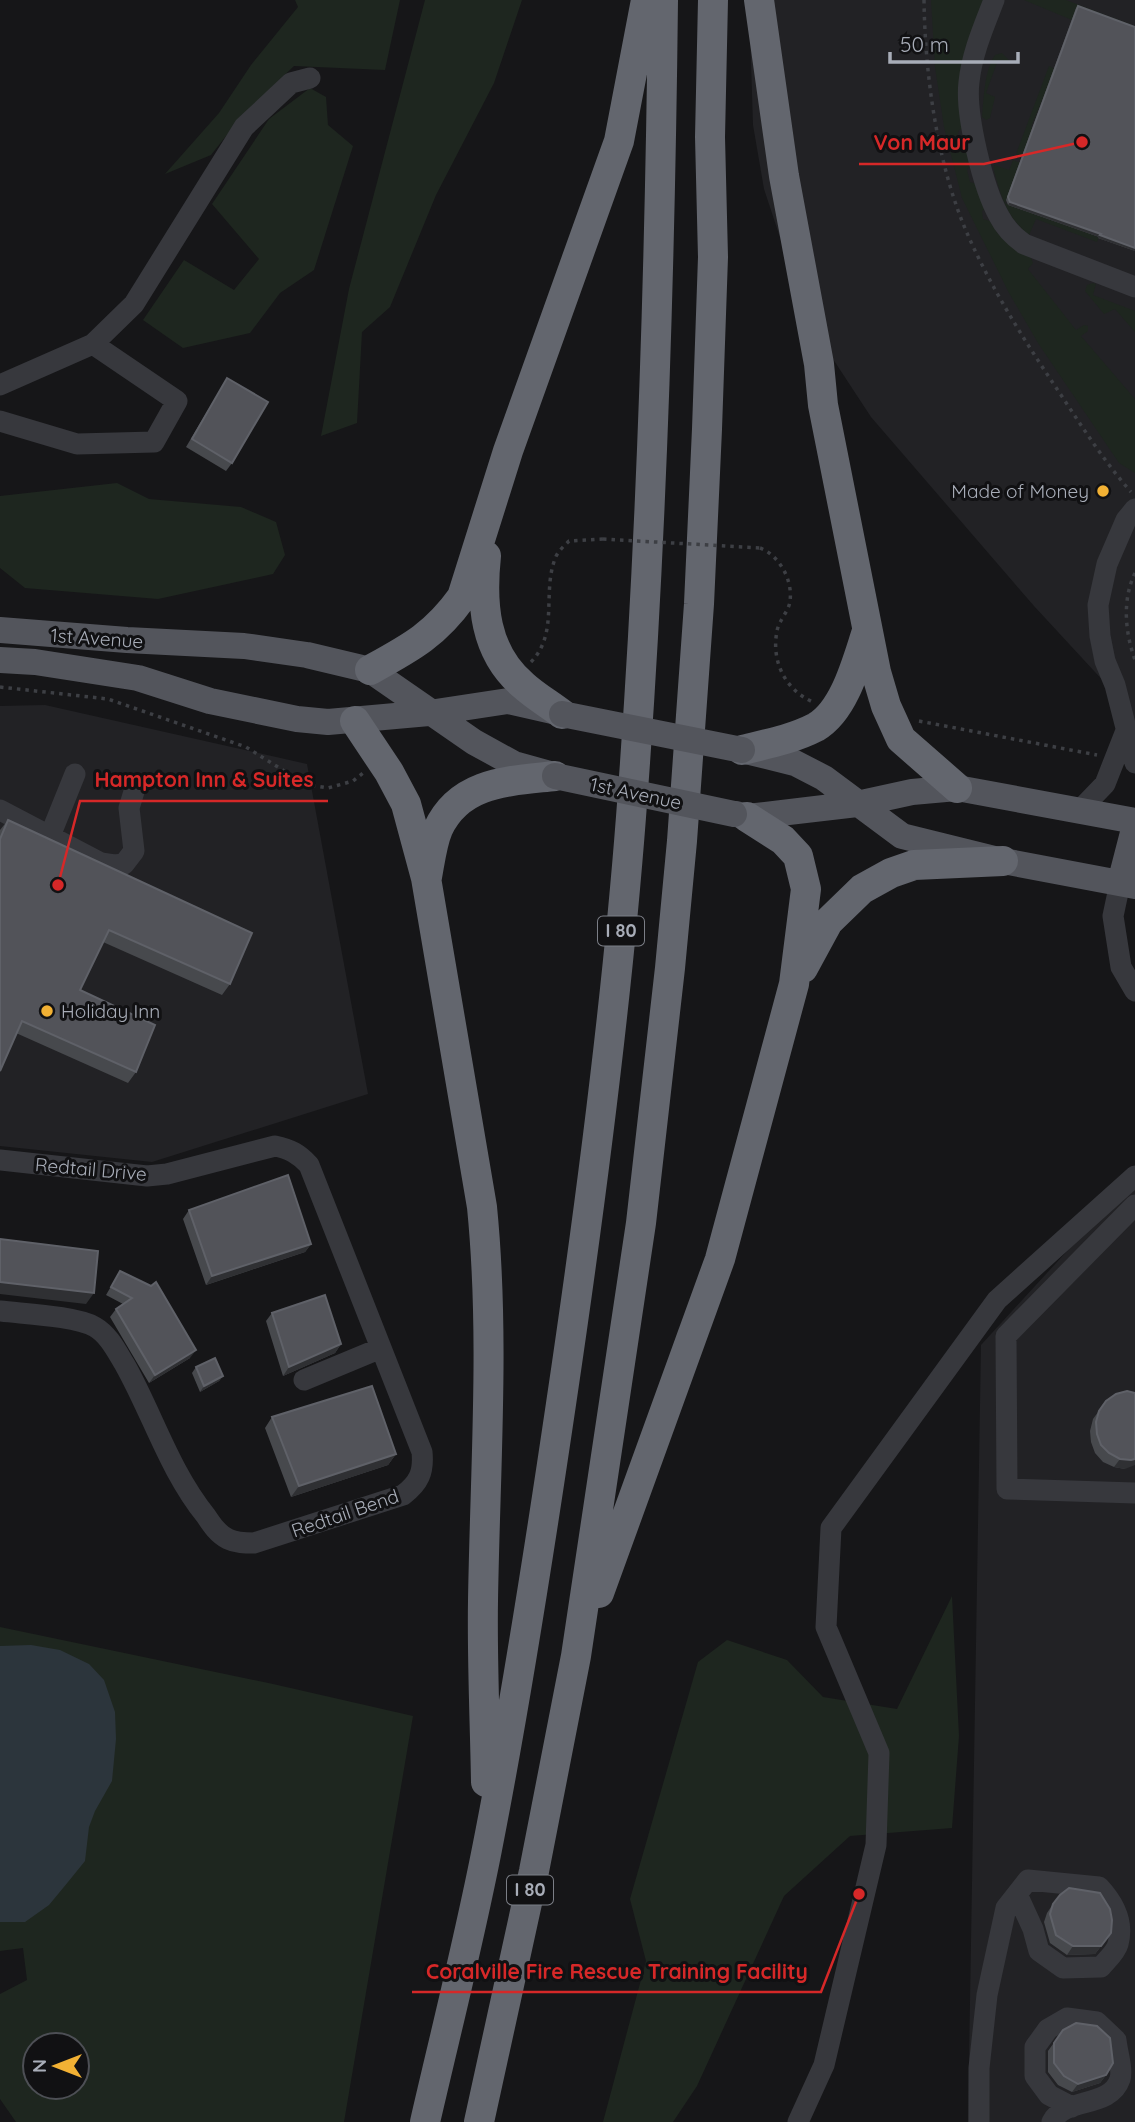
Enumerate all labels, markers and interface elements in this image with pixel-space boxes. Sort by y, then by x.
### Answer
scale bar [890,21,1018,65]
text: 50 m [900,31,949,57]
callout: Von Maur [859,122,984,164]
text: Von Maur [874,129,970,155]
place label: Made of Money [951,479,1089,503]
marker: Made of Money [1095,483,1111,499]
street label: 1st Avenue [50,623,144,653]
callout: Hampton Inn & Suites [80,759,328,801]
text: Hampton Inn & Suites [94,766,314,792]
street label: 1st Avenue [588,772,684,814]
road number: I 80 [598,916,644,946]
place label: Holiday Inn [61,999,160,1023]
marker: Holiday Inn [39,1003,55,1019]
street label: Redtail Drive [34,1152,148,1186]
street label: Redtail Bend [288,1483,402,1543]
road number: I 80 [507,1876,553,1904]
callout: Coralville Fire Rescue Training Facility [412,1950,821,1992]
text: Coralville Fire Rescue Training Facility [426,1958,808,1984]
north arrow [21,2031,91,2101]
text: N [27,2059,51,2073]

